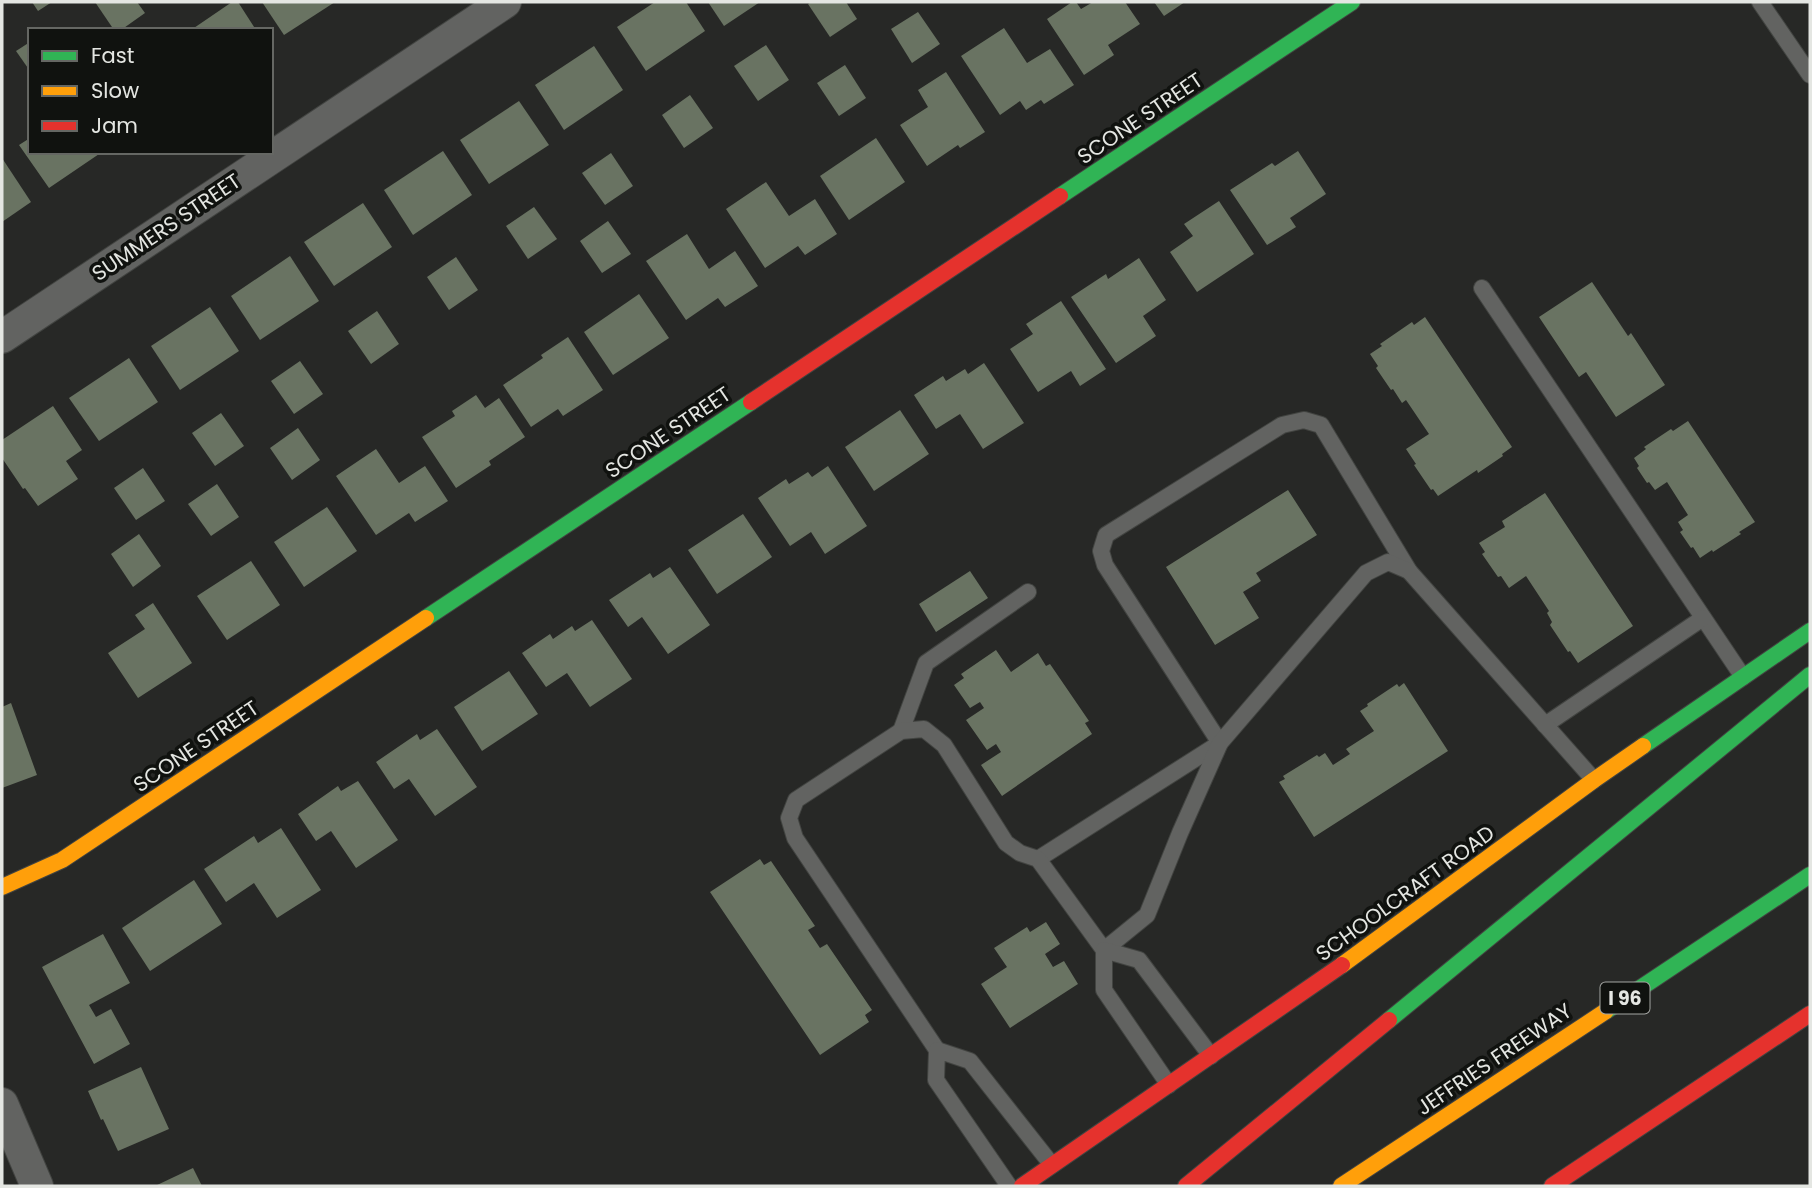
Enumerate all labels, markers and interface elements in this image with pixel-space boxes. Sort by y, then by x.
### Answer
legend [28,28,273,154]
text: Fast [91,41,134,70]
street label: SCONE STREET [1072,65,1208,171]
text: Slow [91,76,139,105]
text: Jam [91,111,138,140]
street label: SUMMERS STREET [86,166,246,288]
street label: SCONE STREET [600,379,736,485]
street label: SCONE STREET [128,693,264,799]
street label: SCHOOLCRAFT ROAD [1310,818,1500,968]
road number: I 96 [1600,982,1650,1014]
street label: JEFFRIES FREEWAY [1411,996,1577,1122]

